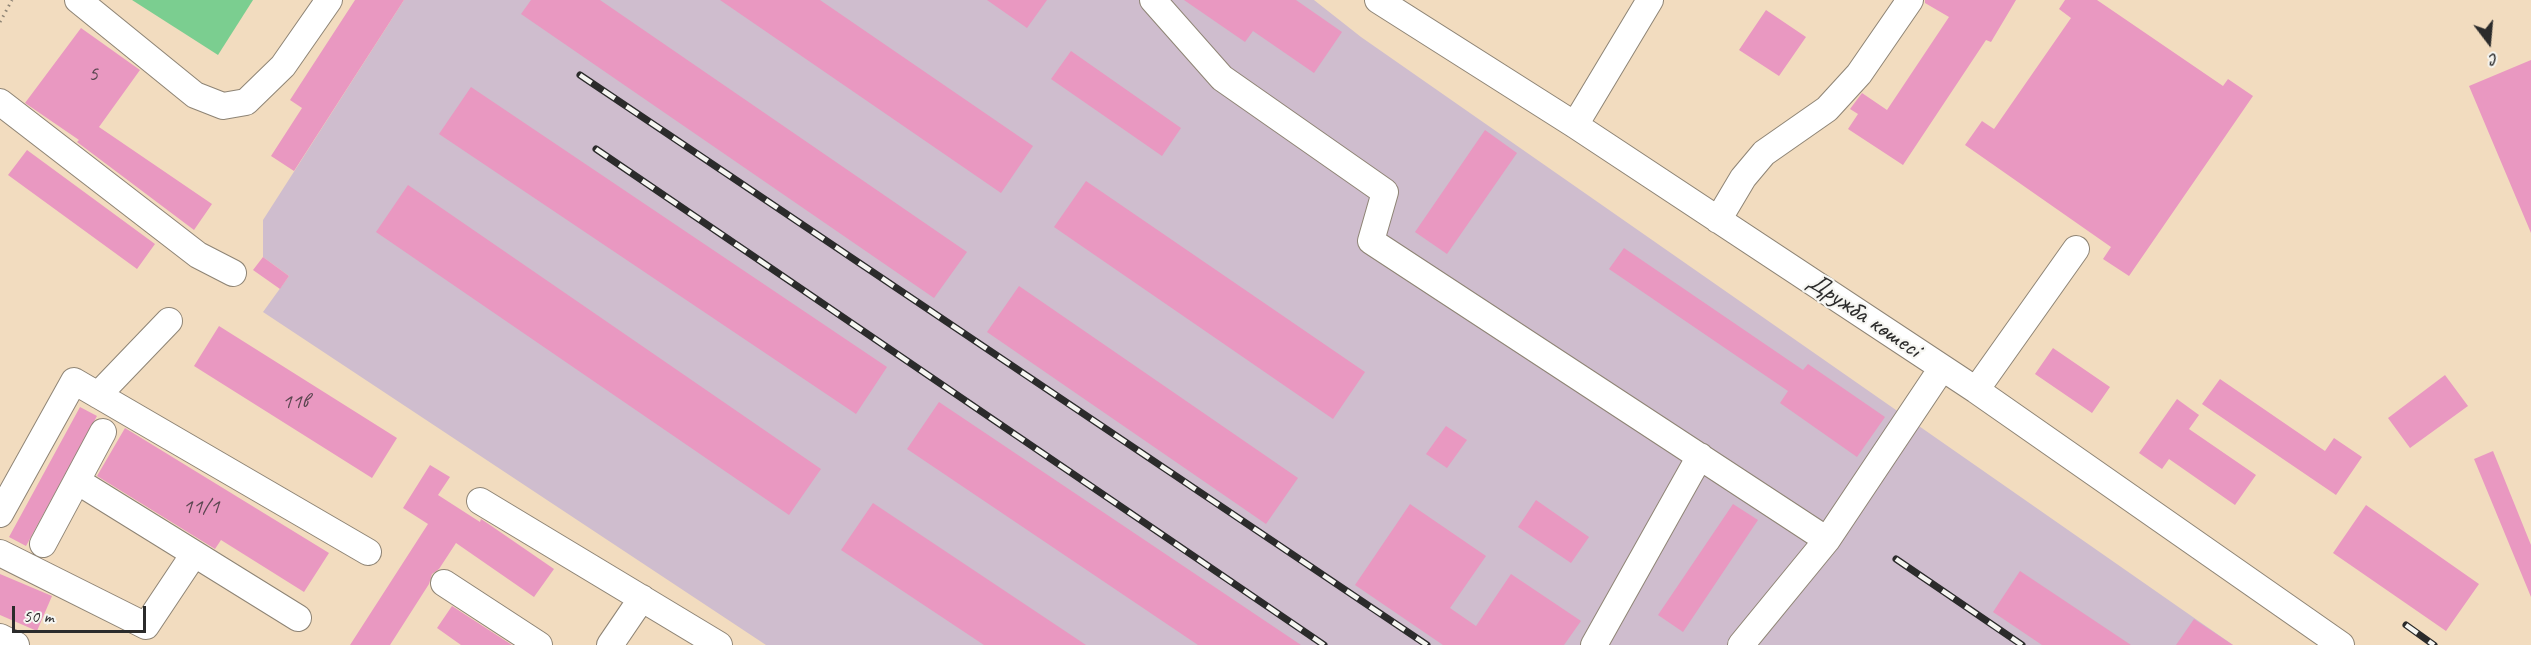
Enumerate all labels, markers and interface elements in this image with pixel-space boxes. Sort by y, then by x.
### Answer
north arrow [2459,12,2519,72]
text: С [2487,49,2501,70]
house number: 5 [88,61,98,87]
street label: Дружба көшесі [1801,266,1927,366]
house number: 11в [282,389,308,415]
house number: 11/1 [183,494,219,520]
scale bar [15,594,148,632]
text: 50 m [23,605,54,627]

